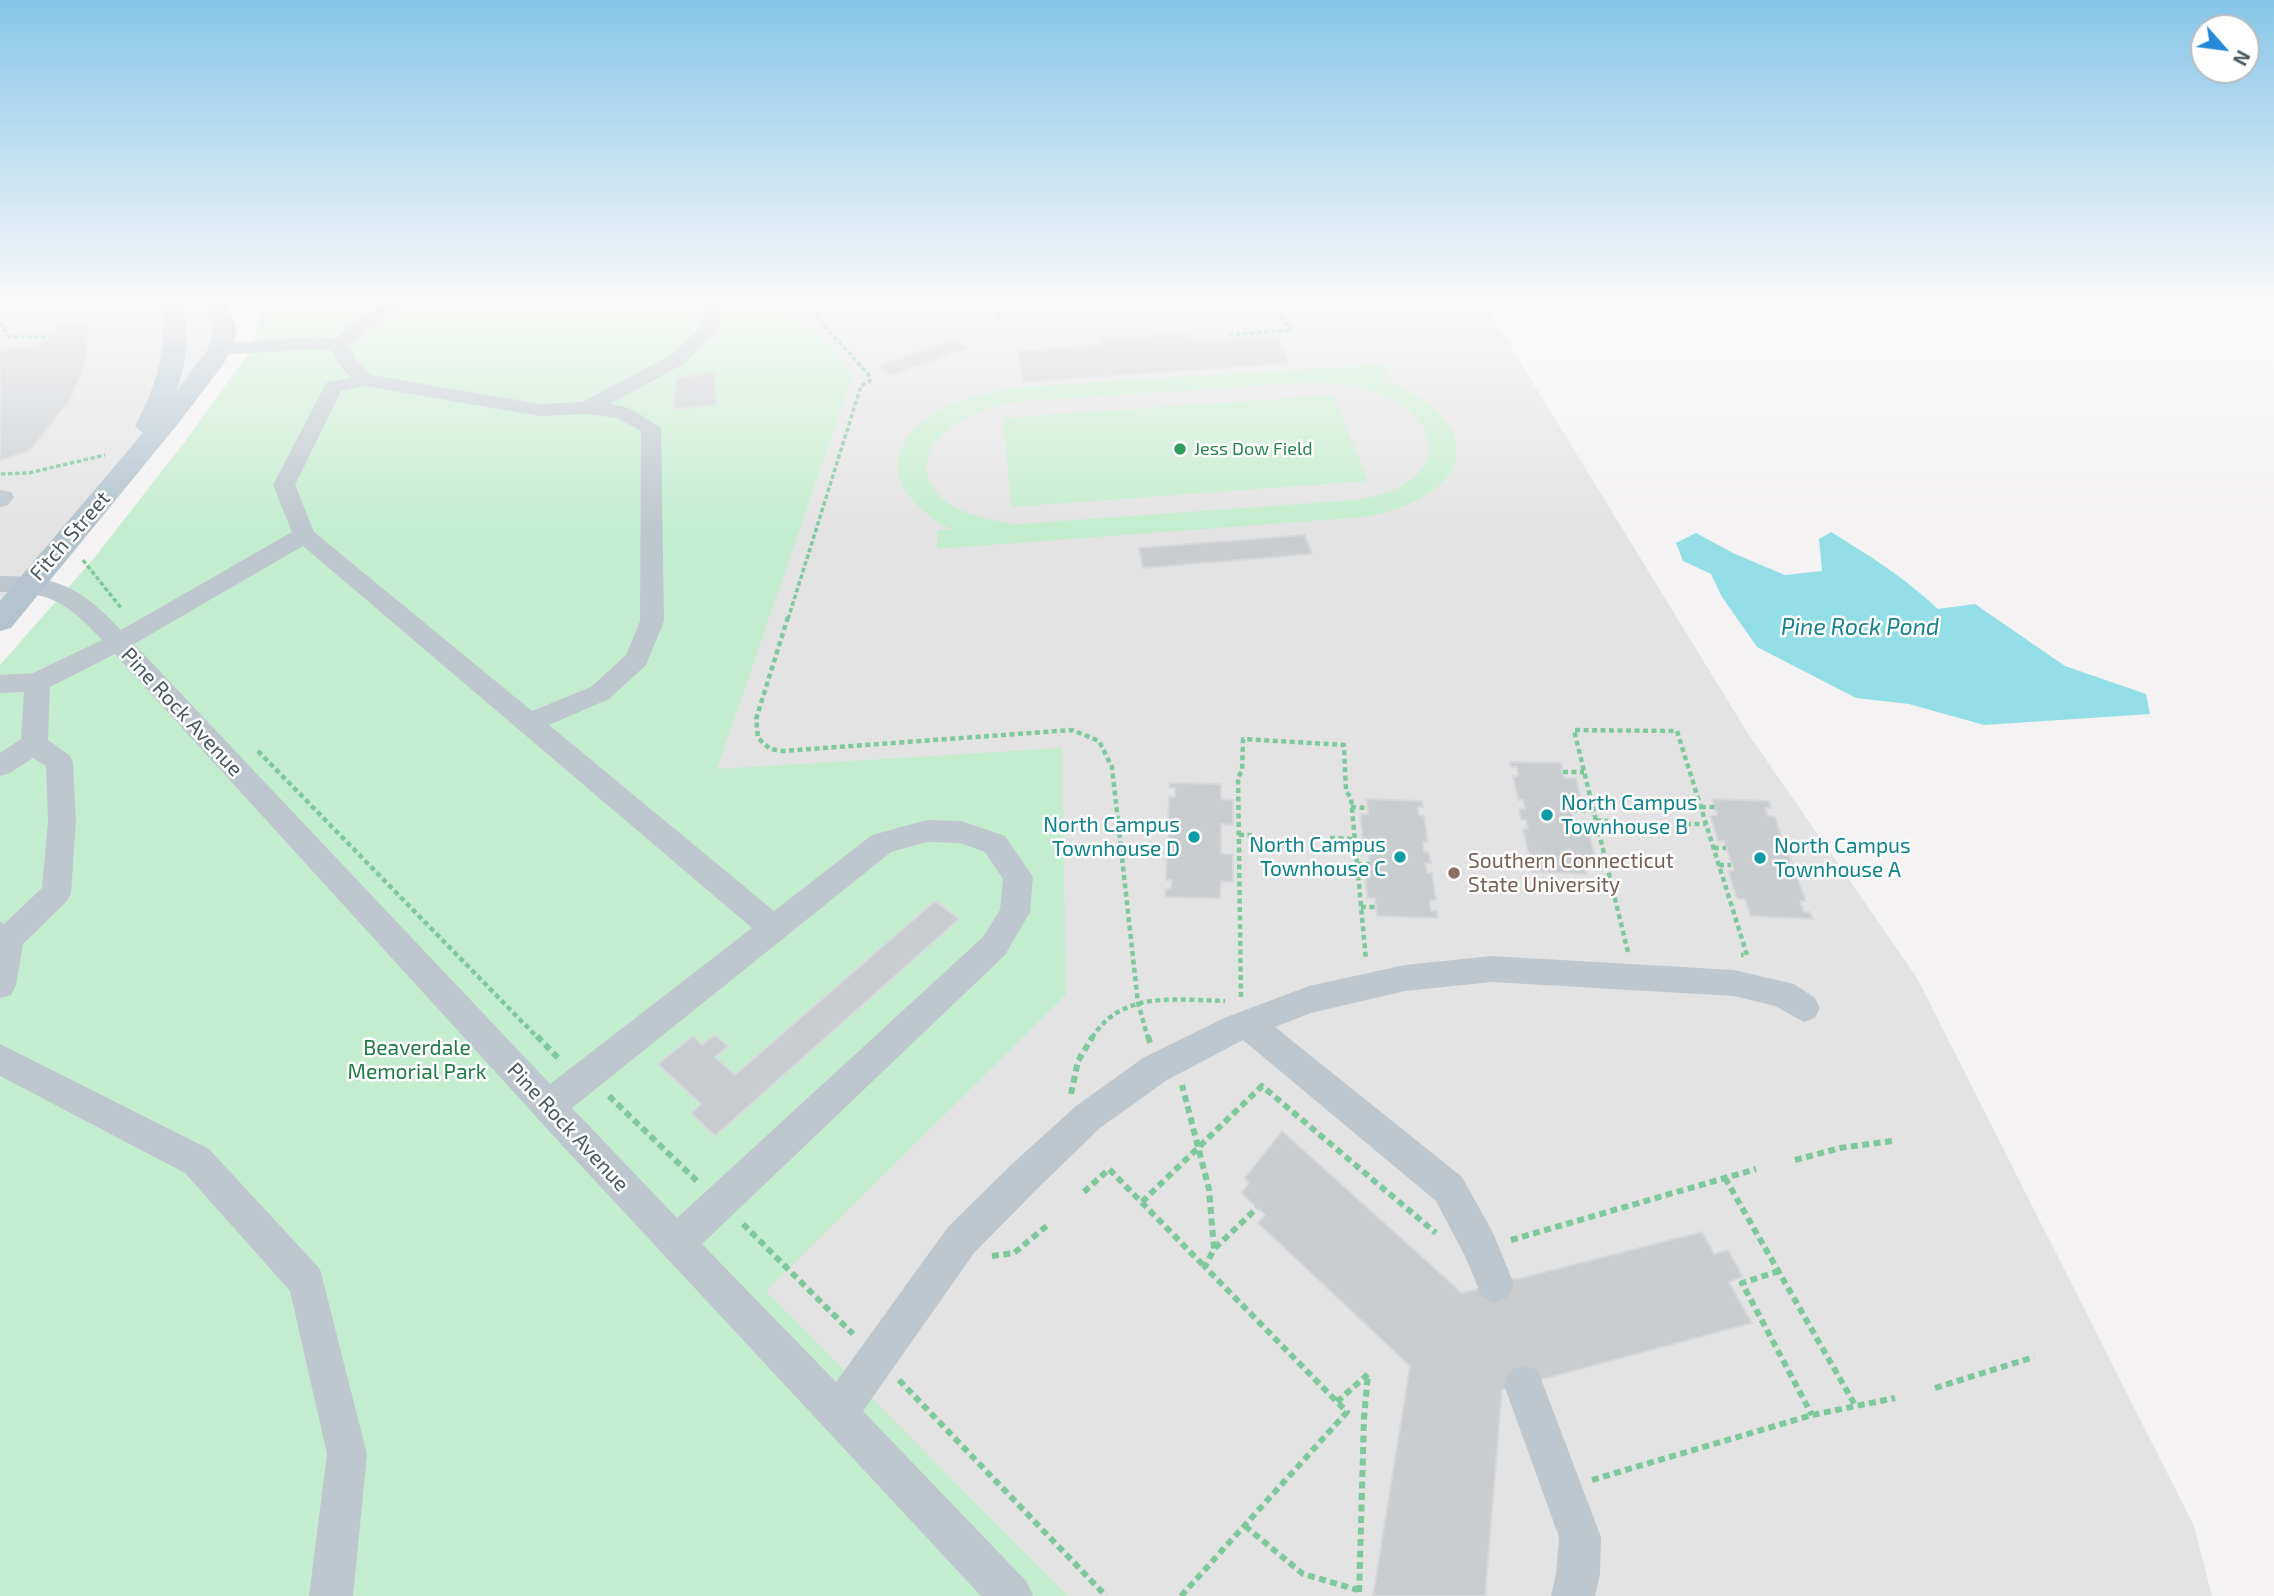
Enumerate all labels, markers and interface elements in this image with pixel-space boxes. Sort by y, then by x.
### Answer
north arrow [2190,14,2260,84]
text: N [2229,47,2256,70]
place label: Jess Dow Field [1194,438,1313,460]
marker: Jess Dow Field [1172,441,1188,457]
street label: Fitch Street [24,486,116,586]
water label: Pine Rock Pond [1781,613,1939,641]
street label: Pine Rock Avenue [116,642,248,782]
place label: North Campus Townhouse B [1561,790,1698,840]
marker: North Campus Townhouse B [1539,807,1555,823]
place label: North Campus Townhouse D [1043,812,1180,862]
marker: North Campus Townhouse D [1186,829,1202,845]
place label: North Campus Townhouse C [1249,832,1386,882]
place label: North Campus Townhouse A [1774,833,1911,883]
place label: Southern Connecticut State University [1468,848,1674,898]
marker: North Campus Townhouse C [1392,849,1408,865]
marker: North Campus Townhouse A [1752,850,1768,866]
marker: Southern Connecticut State University [1446,865,1462,881]
park label: Beaverdale Memorial Park [347,1035,487,1085]
street label: Pine Rock Avenue [502,1057,634,1197]

